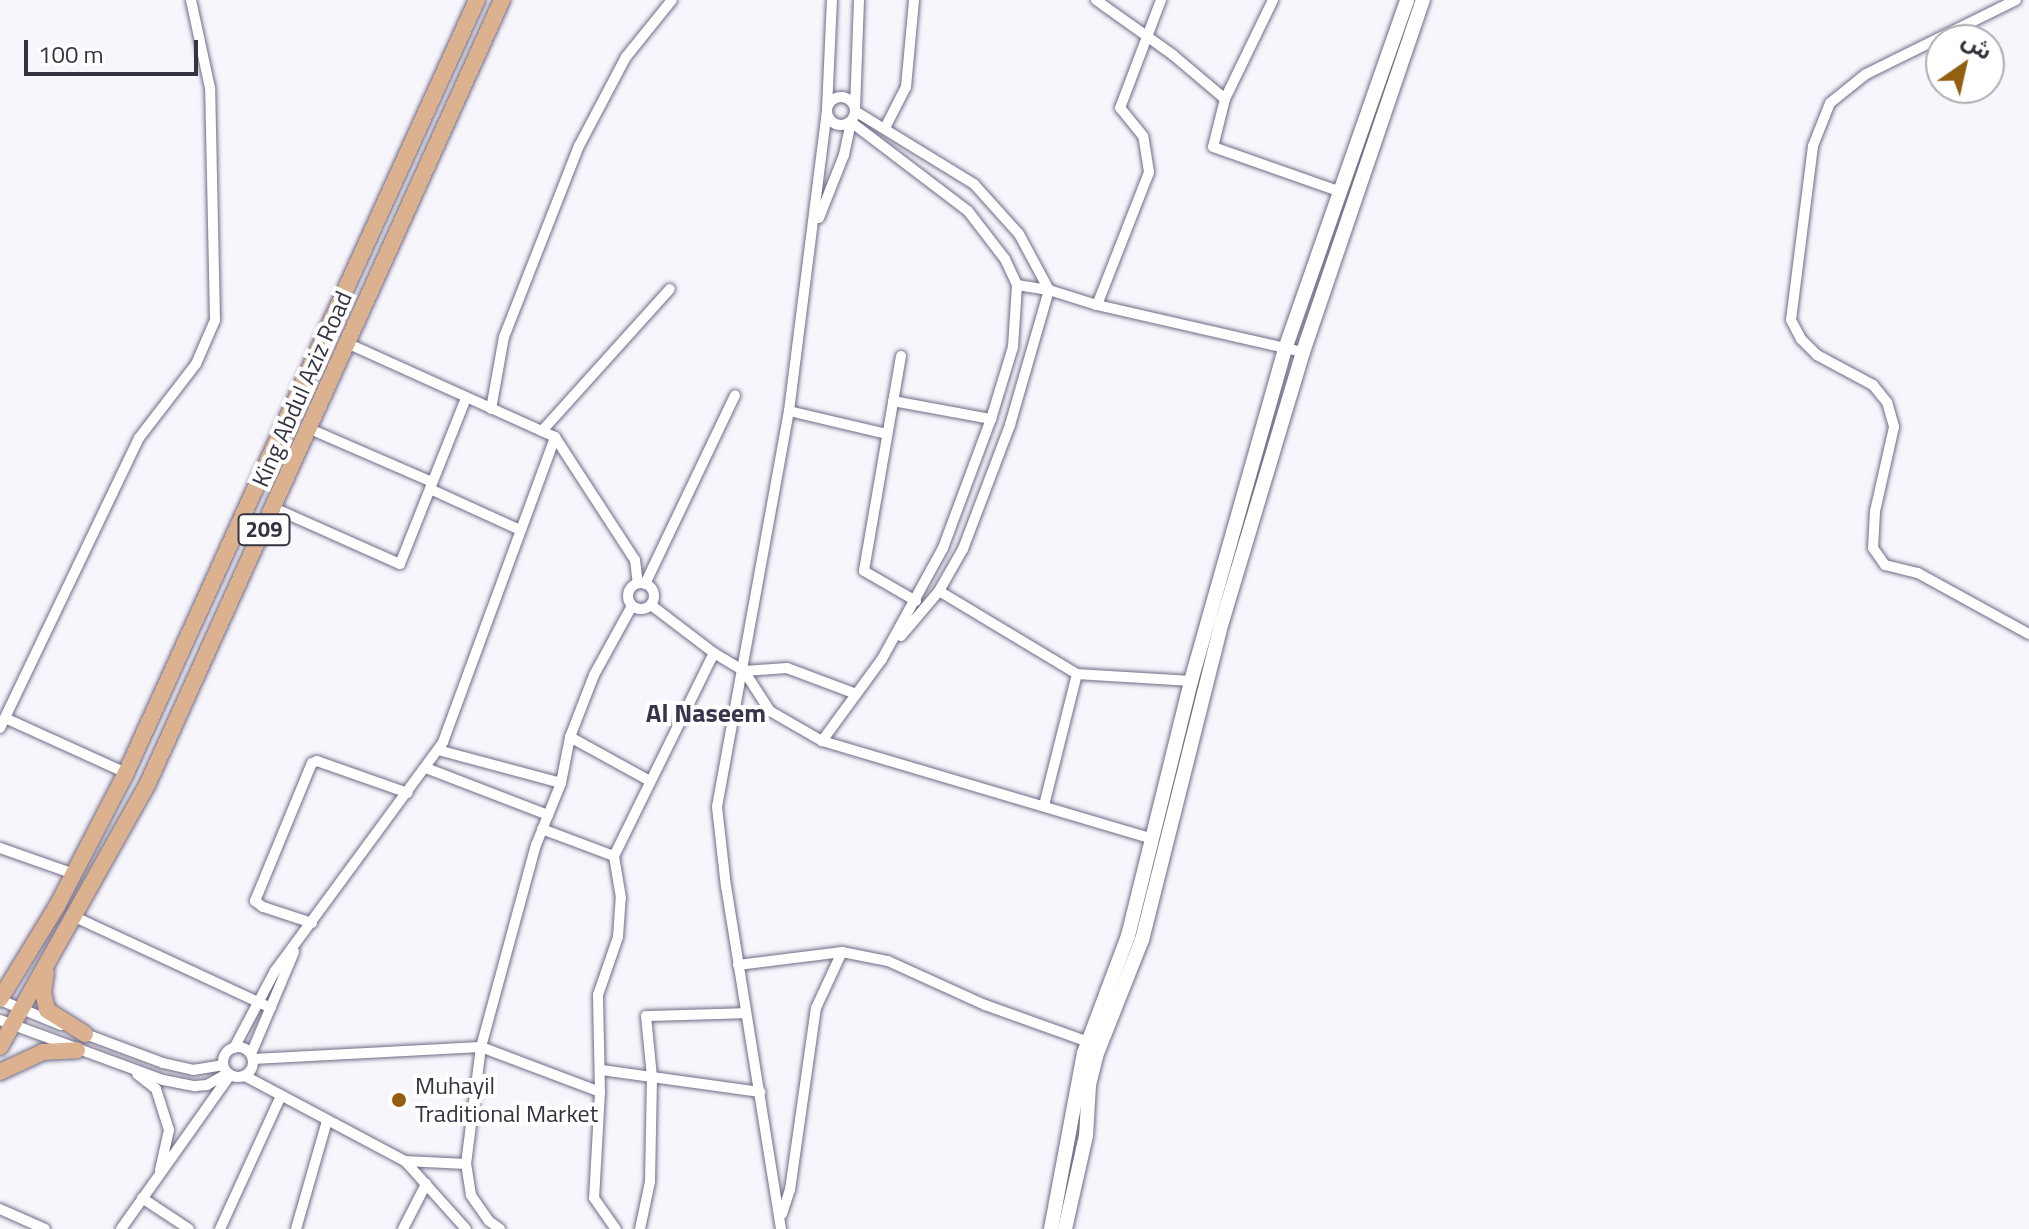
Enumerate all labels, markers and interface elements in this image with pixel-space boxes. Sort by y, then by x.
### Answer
text: ش [1955,23,1999,68]
scale bar [28,24,202,74]
north arrow [1925,24,2005,104]
text: 100 m [38,36,104,72]
street label: King Abdul Aziz Road [246,287,358,491]
road number: 209 [236,512,292,548]
district label: Al Naseem [646,697,766,729]
place label: Muhayil Traditional Market [415,1072,598,1128]
marker: Muhayil Traditional Market [390,1091,408,1109]

